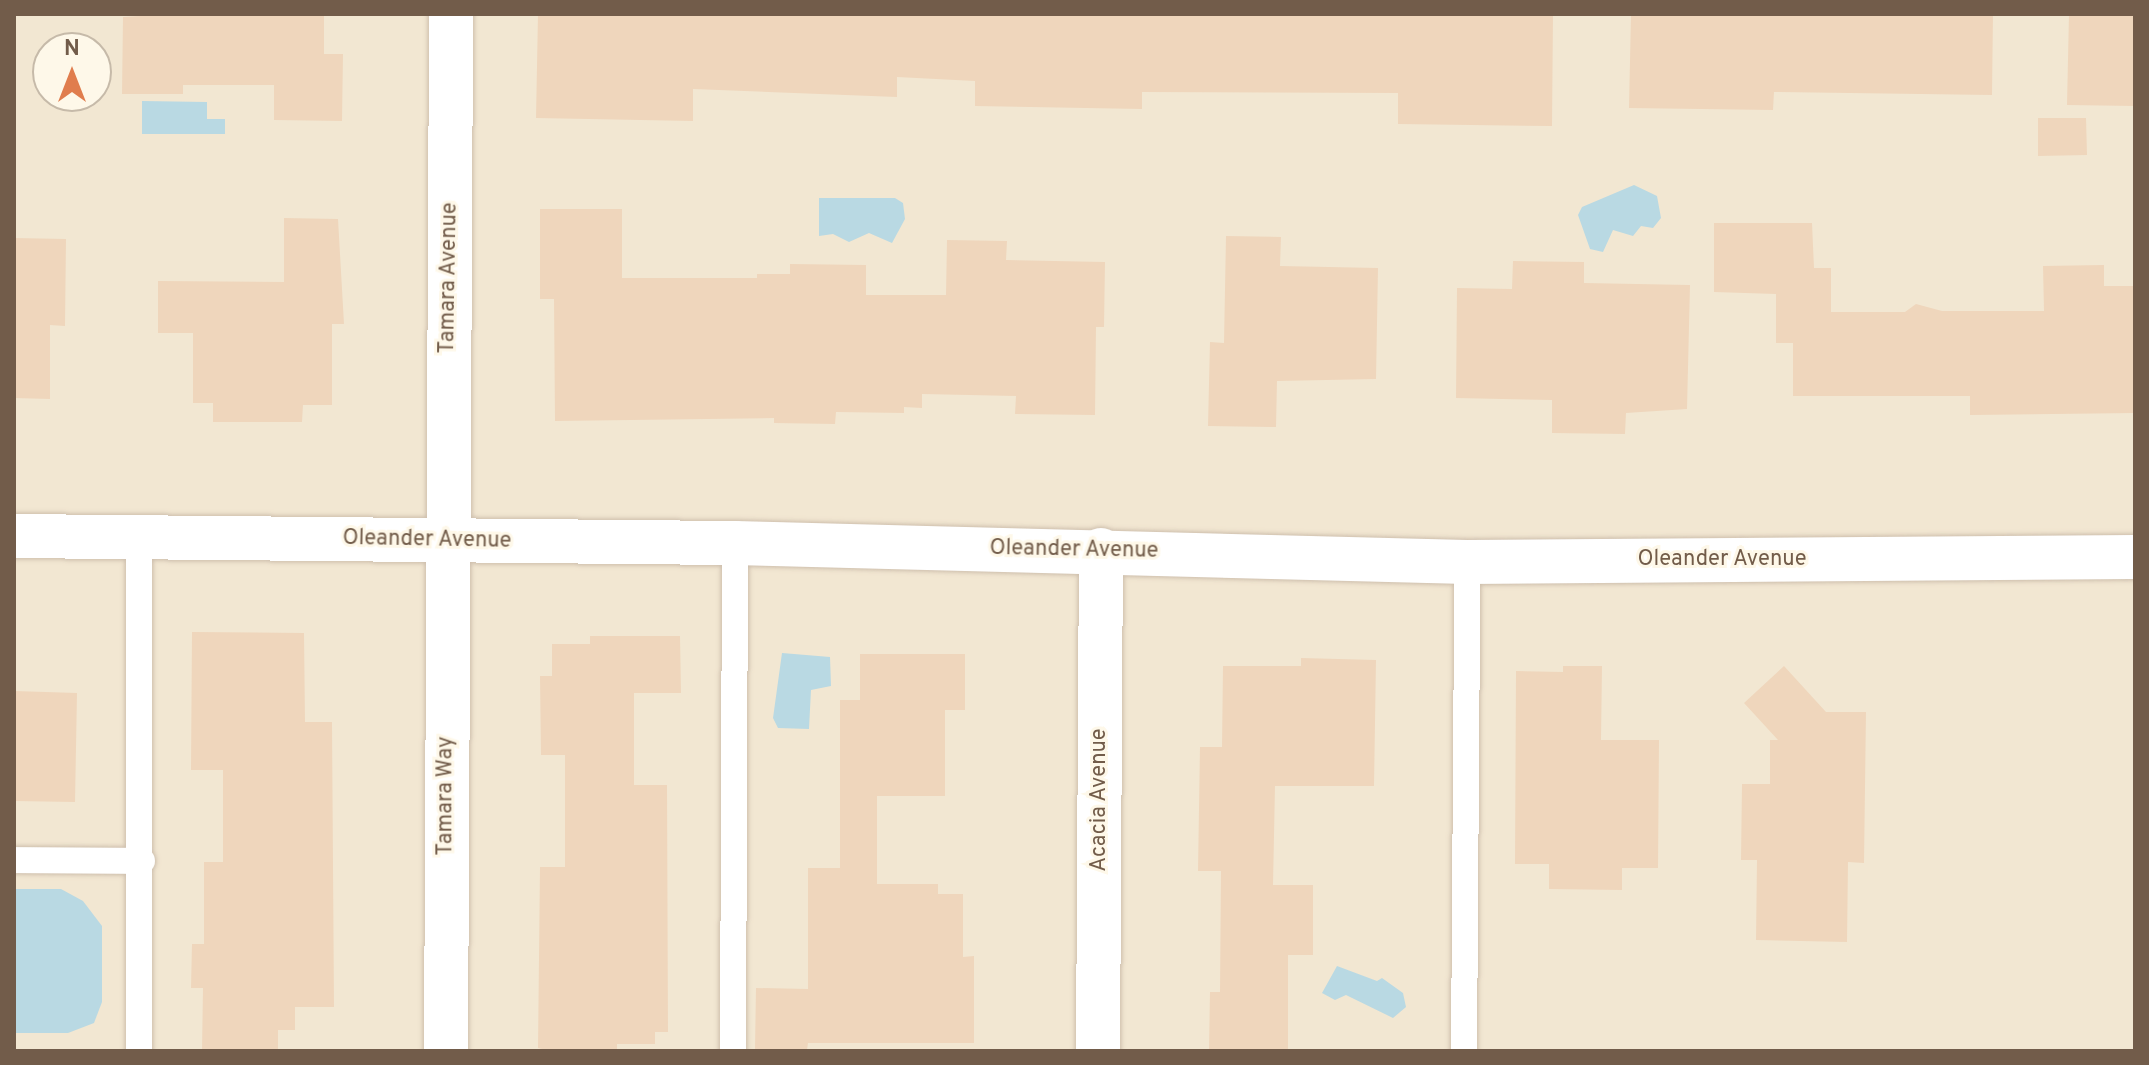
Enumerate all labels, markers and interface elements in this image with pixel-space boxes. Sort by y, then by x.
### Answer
north arrow [32,32,112,112]
text: N [64,36,80,63]
street label: Tamara Avenue [434,202,464,354]
street label: Oleander Avenue [342,525,512,555]
street label: Oleander Avenue [989,535,1159,565]
street label: Oleander Avenue [1637,547,1807,573]
street label: Acacia Avenue [1087,728,1113,872]
street label: Tamara Way [433,736,459,856]

